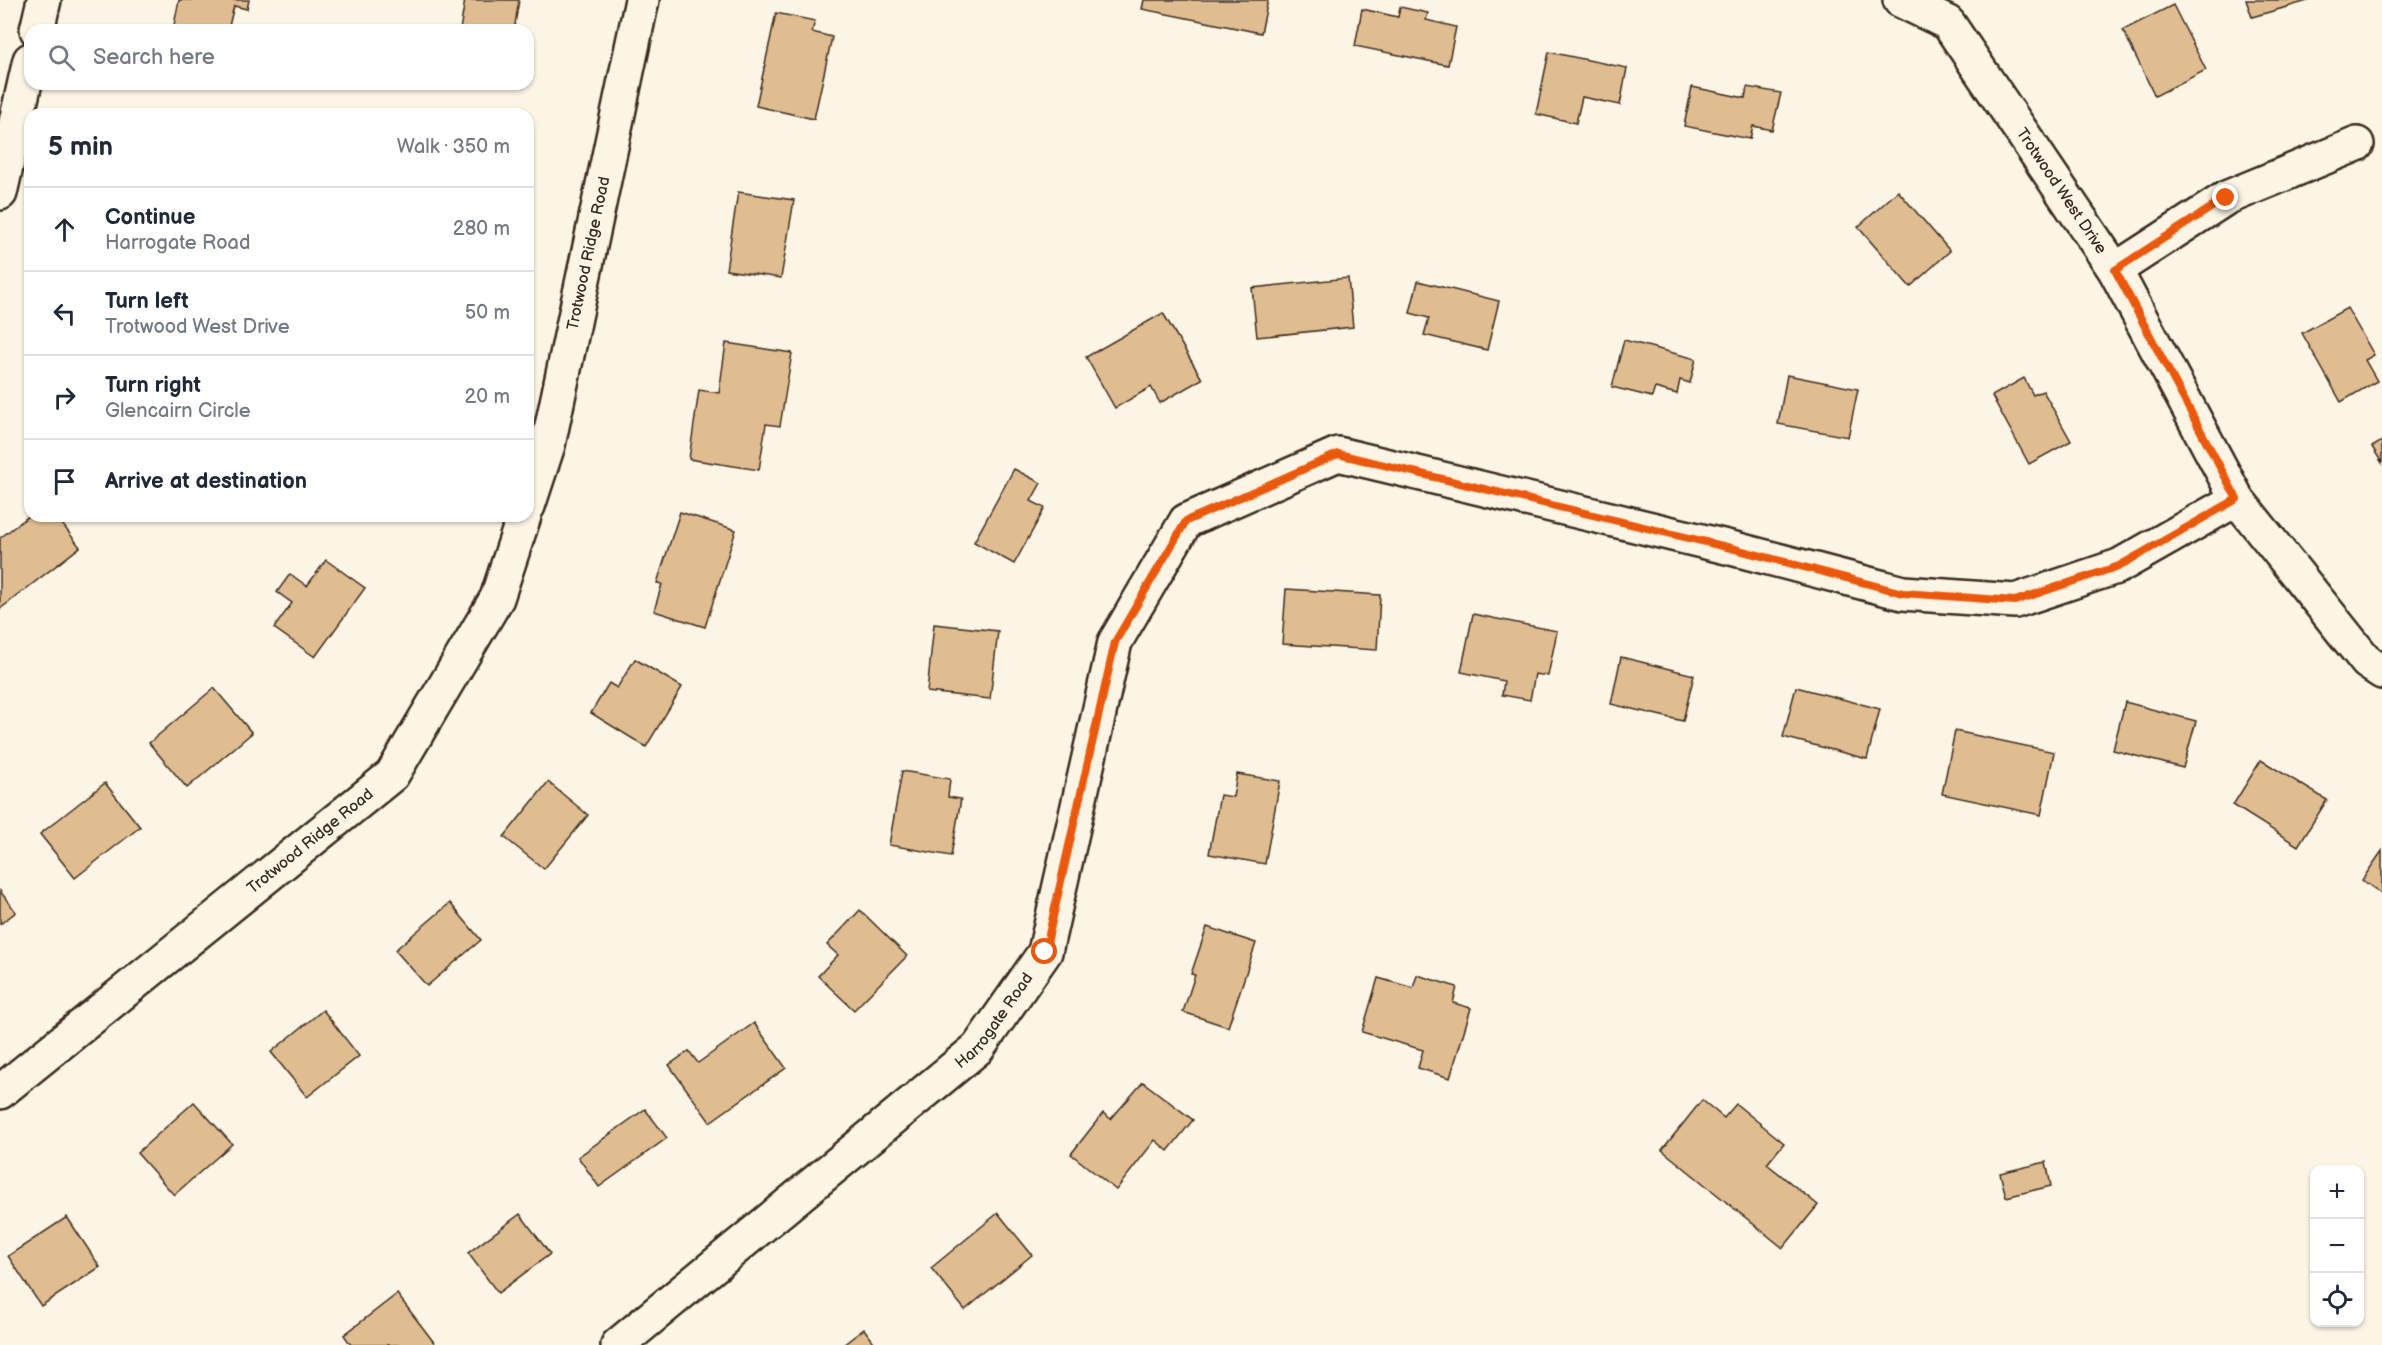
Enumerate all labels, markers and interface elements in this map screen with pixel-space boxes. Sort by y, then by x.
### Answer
search box [24,24,534,90]
icon: search [45,41,78,74]
text: Search here [93,44,215,71]
street label: Trotwood West Drive [2012,124,2111,258]
text: 5 min [48,132,113,163]
text: Walk · 350 m [397,135,510,159]
street label: Trotwood Ridge Road [563,175,614,332]
route end [2212,184,2238,210]
text: Continue [105,204,195,231]
icon: ahead [48,213,81,246]
text: 280 m [453,217,510,241]
text: Harrogate Road [105,231,250,255]
text: Turn left [105,288,189,315]
icon: left [48,297,81,330]
text: 50 m [465,301,510,325]
text: Trotwood West Drive [105,315,290,339]
text: Turn right [105,372,201,399]
icon: right [48,381,81,414]
text: 20 m [465,385,510,409]
text: Glencairn Circle [105,399,251,423]
icon: arrive [48,465,81,498]
text: Arrive at destination [105,468,307,495]
street label: Trotwood Ridge Road [243,784,377,898]
route start [1031,938,1057,964]
street label: Harrogate Road [951,969,1037,1072]
map controls [2310,1165,2364,1327]
button: + [2310,1165,2364,1219]
button: − [2310,1219,2364,1273]
button: locate [2310,1273,2364,1327]

